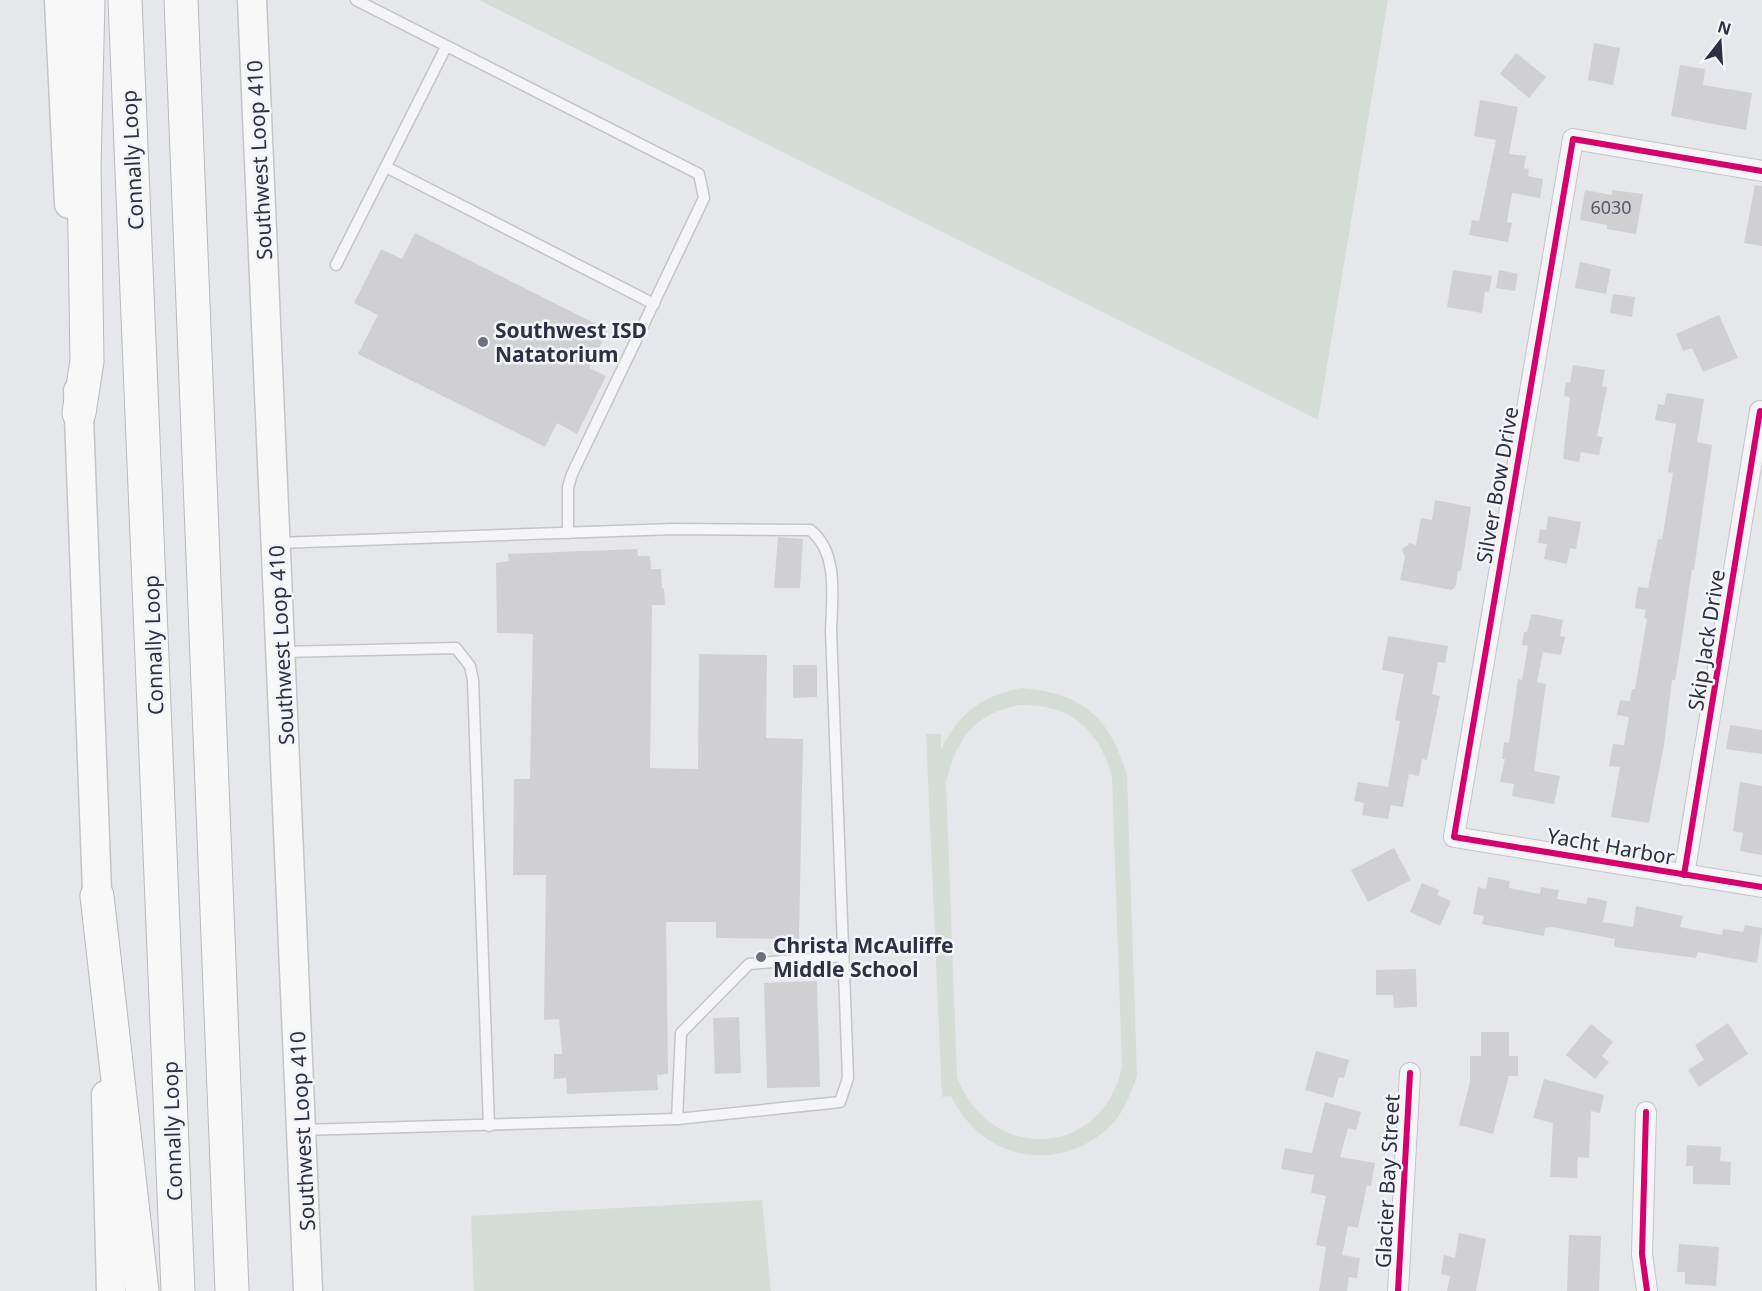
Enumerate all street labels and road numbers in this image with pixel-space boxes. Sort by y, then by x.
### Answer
street label: Southwest Loop 410 [240,59,278,261]
street label: Connally Loop [114,89,150,231]
street label: Silver Bow Drive [1469,404,1525,566]
street label: Southwest Loop 410 [262,544,300,746]
street label: Skip Jack Drive [1681,567,1731,713]
street label: Connally Loop [137,575,169,715]
street label: Yacht Harbor [1545,821,1677,871]
street label: Southwest Loop 410 [283,1030,321,1232]
street label: Connally Loop [156,1061,188,1201]
street label: Glacier Bay Street [1368,1093,1406,1269]

